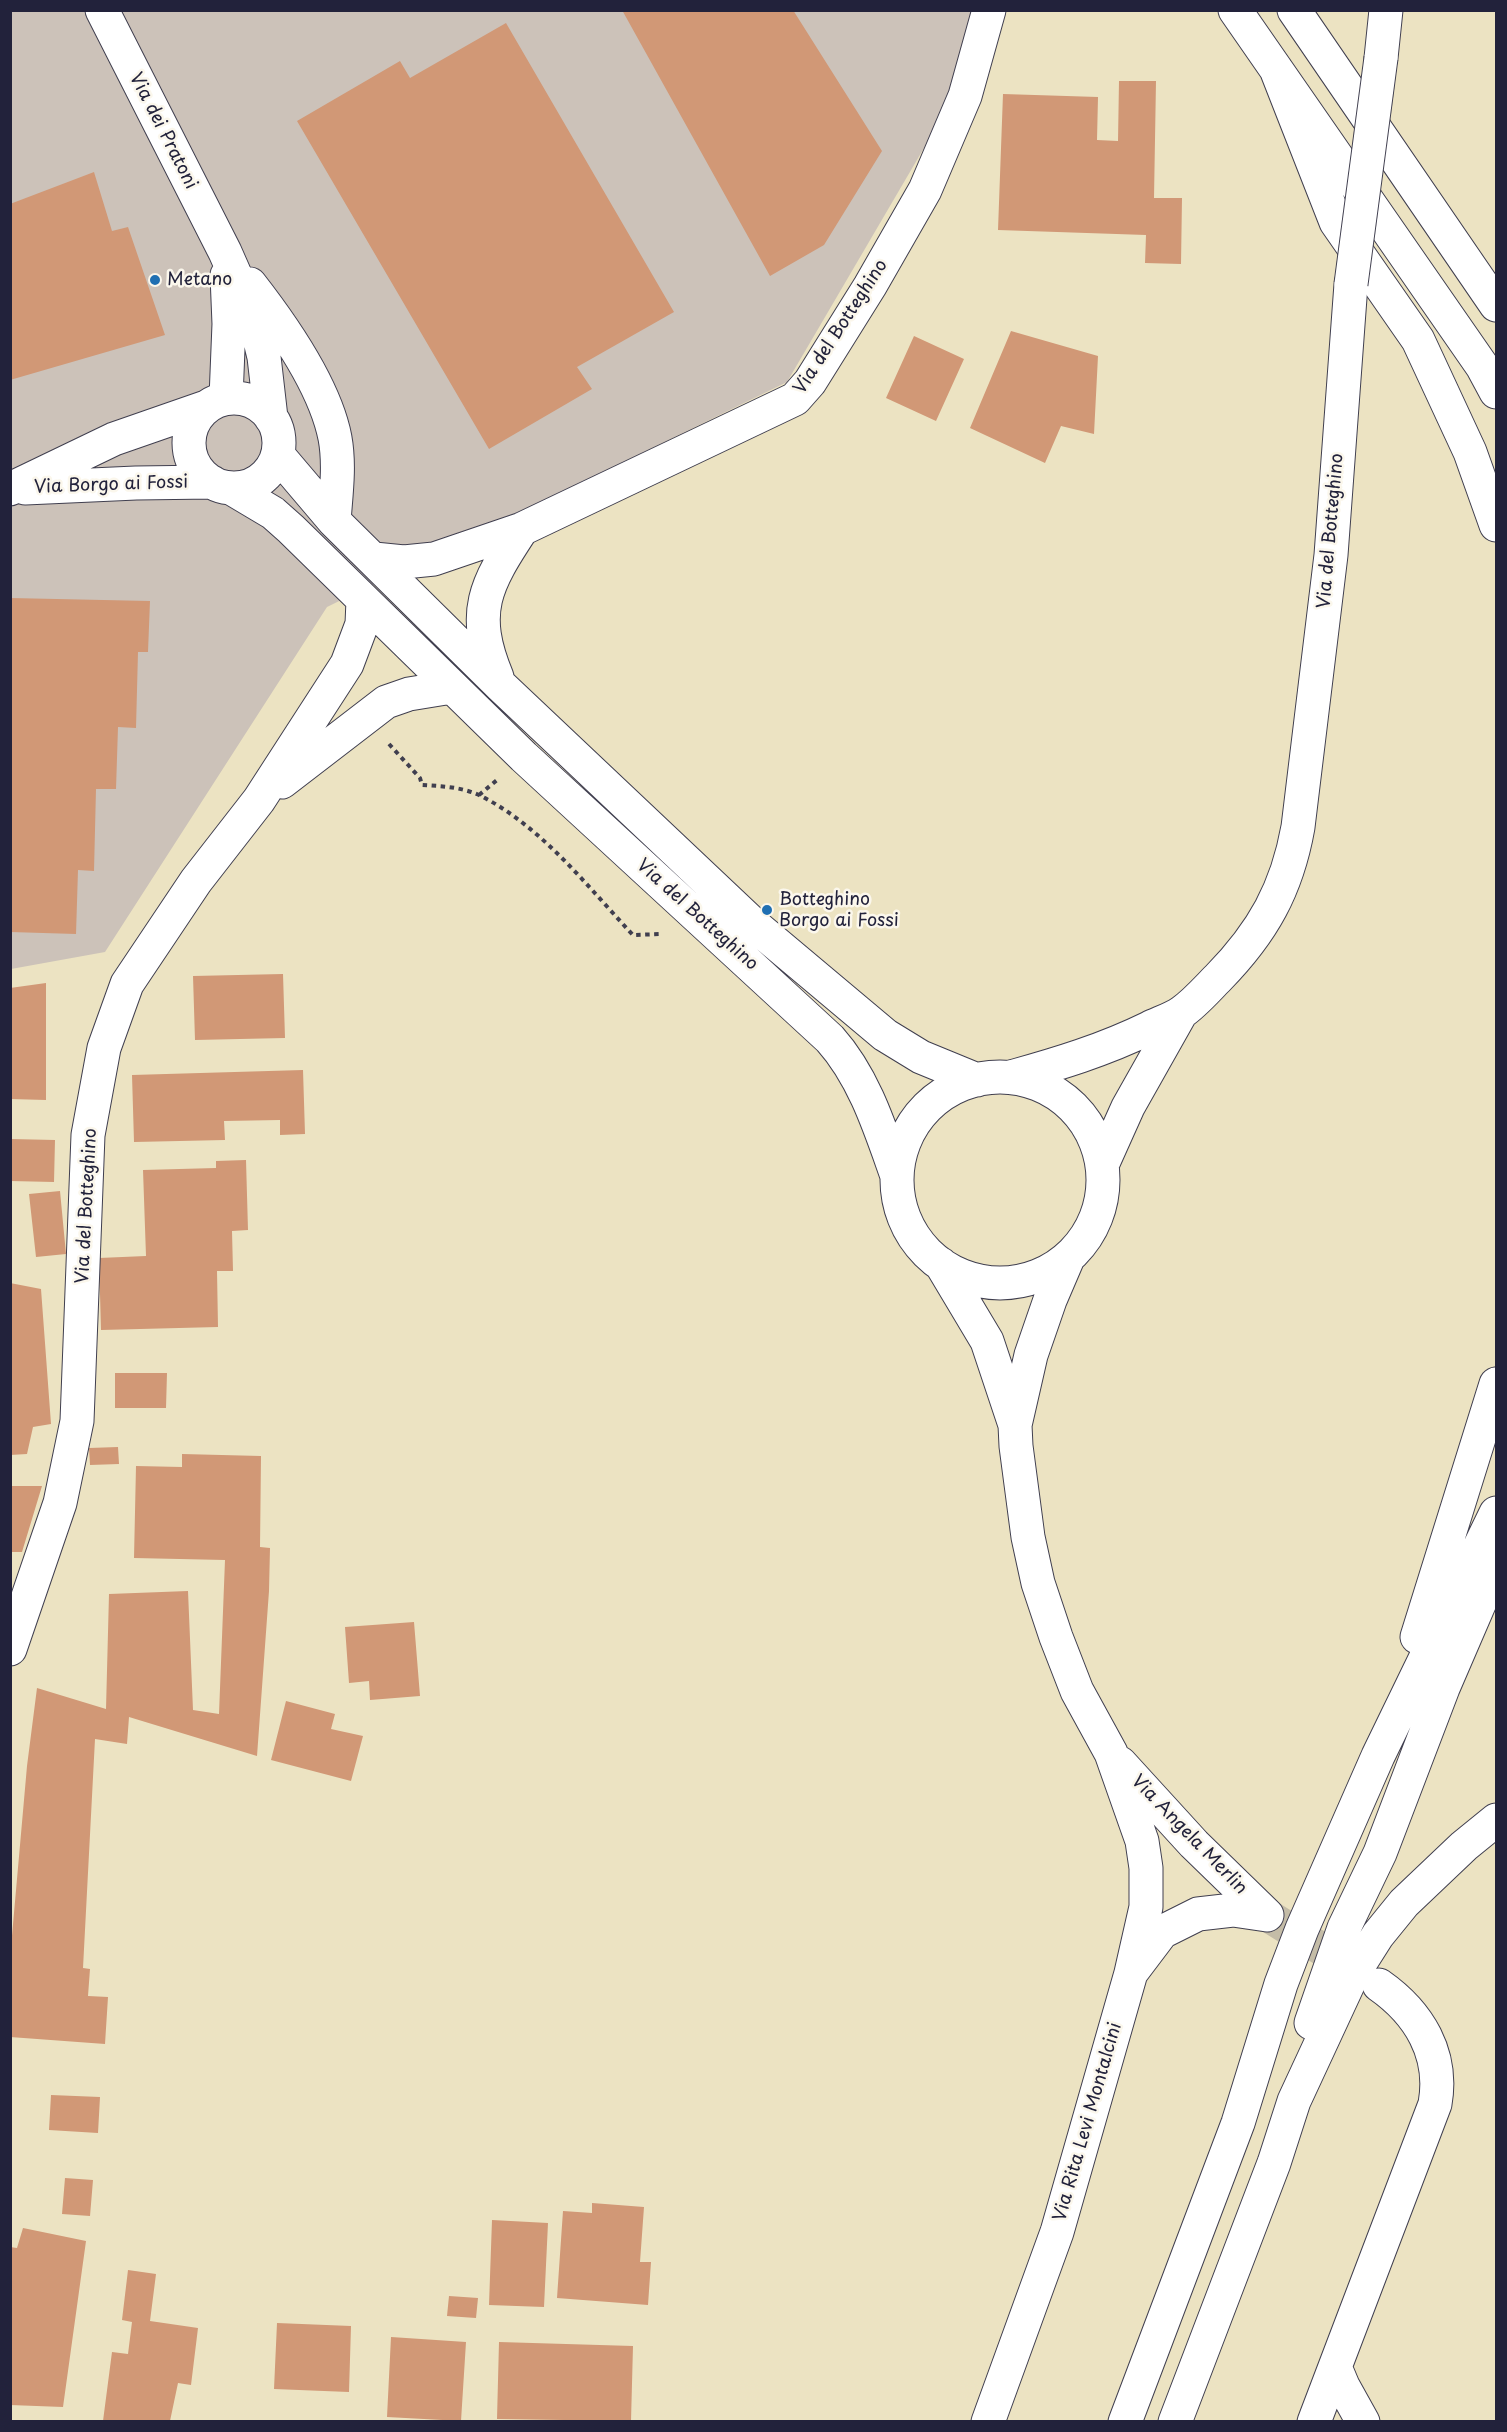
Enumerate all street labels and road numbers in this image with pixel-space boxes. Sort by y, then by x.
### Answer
street label: Via dei Pratoni [124,69,202,193]
street label: Via del Botteghino [789,256,893,398]
street label: Via del Botteghino [1313,452,1349,610]
street label: Via Borgo ai Fossi [34,472,188,498]
street label: Via del Botteghino [632,855,762,975]
street label: Via del Botteghino [72,1128,102,1284]
street label: Via Angela Merlin [1127,1771,1251,1899]
street label: Via Rita Levi Montalcini [1049,2020,1127,2224]

